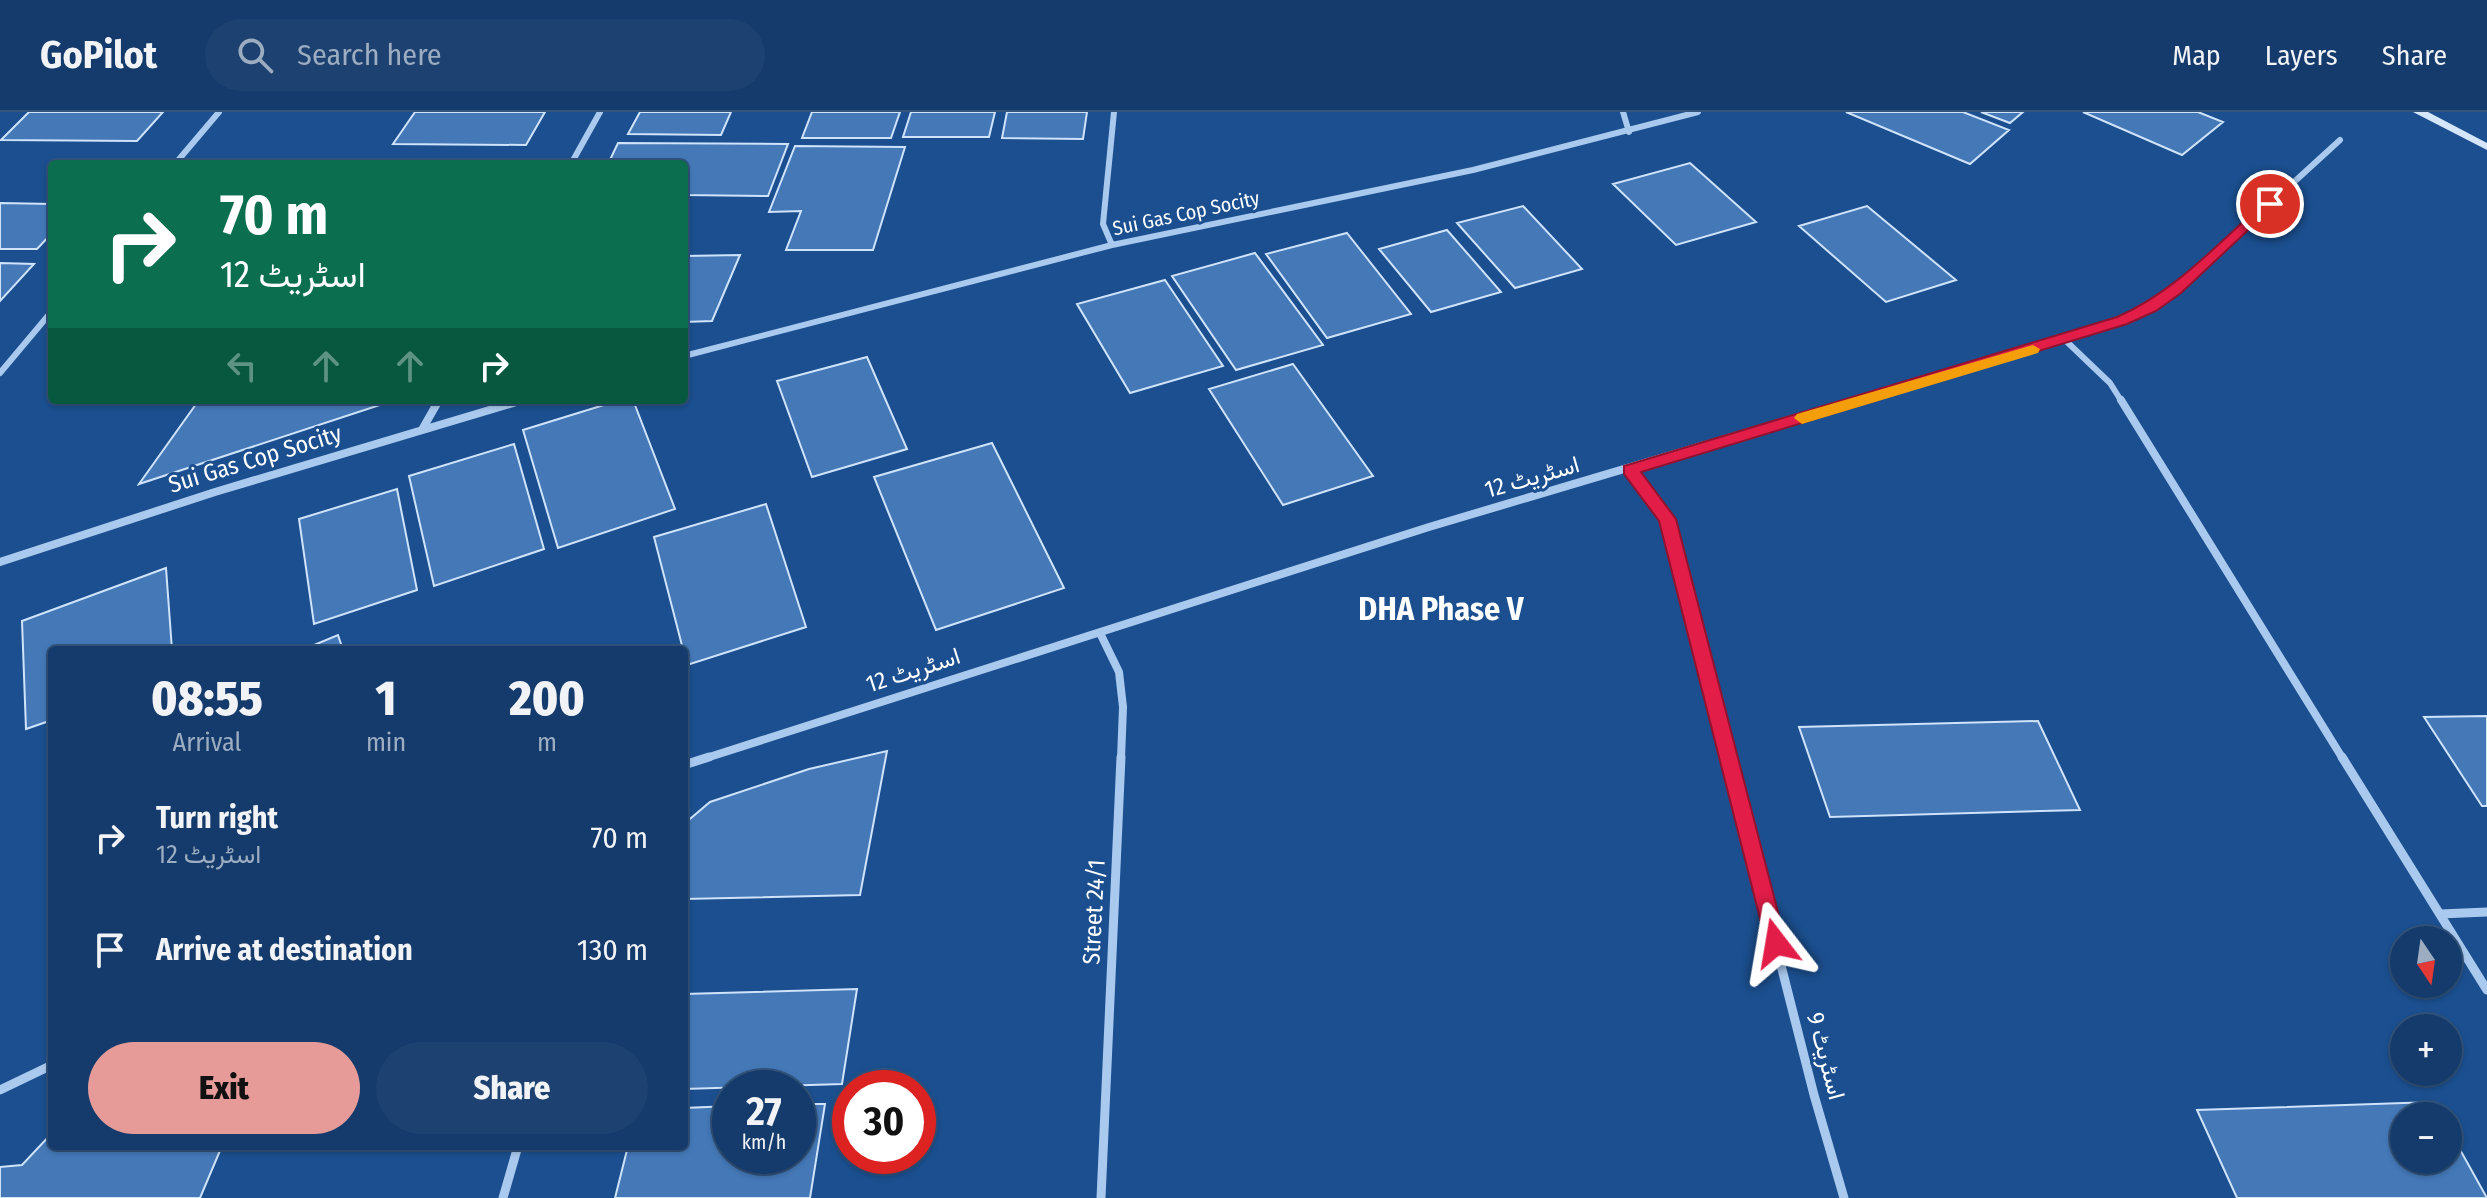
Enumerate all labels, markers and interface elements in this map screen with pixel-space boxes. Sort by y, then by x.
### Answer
search box [205,19,765,91]
text: GoPilot [40,32,157,78]
icon: search [233,33,277,77]
text: Search here [297,37,442,73]
text: Map [2172,39,2221,72]
text: Layers [2265,39,2338,72]
text: Share [2382,39,2447,72]
pin [2236,170,2304,238]
text: 70 m [220,182,328,249]
icon: arrive [2248,182,2292,226]
street label: Sui Gas Cop Socity [1110,186,1262,240]
icon: right [88,192,192,296]
text: اسٹریٹ 12 [220,253,366,297]
icon: left [220,344,264,388]
icon: ahead [304,344,348,388]
icon: ahead [388,344,432,388]
icon: right [472,344,516,388]
street label: Sui Gas Cop Socity [165,419,345,499]
street label: اسٹریٹ 12 [1481,450,1583,505]
district label: DHA Phase V [1358,590,1525,628]
street label: اسٹریٹ 12 [862,642,964,699]
text: 08:55 [151,670,263,728]
text: 1 [376,670,396,728]
text: 200 [509,670,585,728]
text: Arrival [172,727,241,758]
text: min [366,727,406,758]
text: m [537,727,557,758]
text: Turn right [156,800,278,836]
icon: right [88,816,132,860]
text: 70 m [590,820,648,856]
text: اسٹریٹ 12 [156,839,261,870]
street label: Street 24/1 [1077,859,1111,965]
position arrow [1734,901,1818,985]
north arrow [2390,926,2462,998]
map controls [2390,926,2462,1174]
icon: arrive [88,928,132,972]
text: Arrive at destination [156,932,413,968]
text: 130 m [577,932,648,968]
street label: اسٹریٹ 9 [1800,1009,1851,1103]
button: + [2390,1014,2462,1086]
button: Exit [88,1042,360,1134]
button: Share [376,1042,648,1134]
speed limit sign: 30 [832,1070,936,1174]
text: 27 [746,1088,782,1136]
button: − [2390,1102,2462,1174]
text: km/h [742,1130,786,1154]

